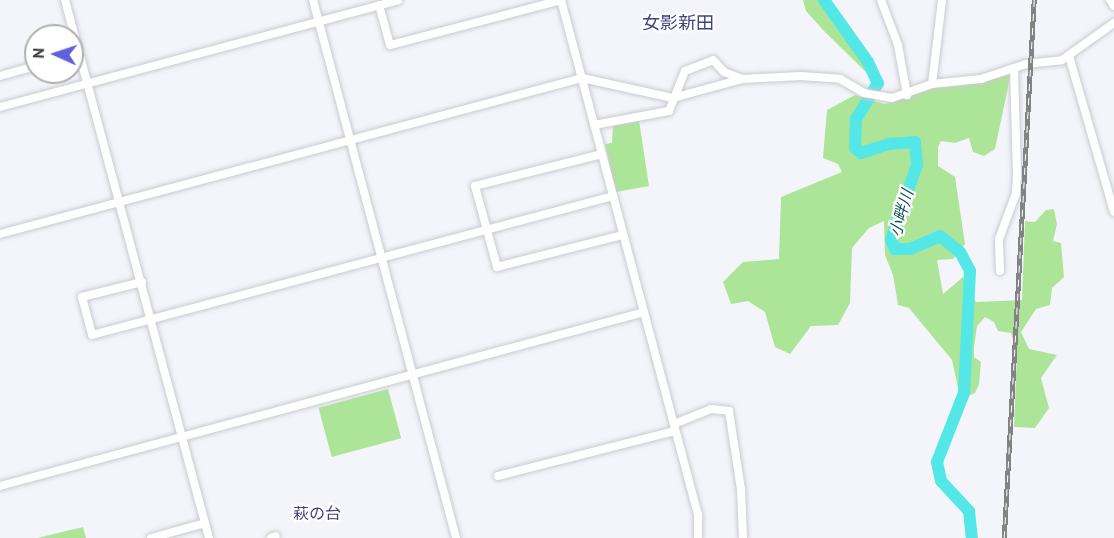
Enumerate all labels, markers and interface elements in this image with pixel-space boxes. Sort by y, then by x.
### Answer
district label: 女影新田 [642,12,714,34]
north arrow [24,24,84,84]
text: N [28,47,48,59]
water label: 小畔川 [885,187,917,239]
district label: 萩の台 [293,503,341,523]

